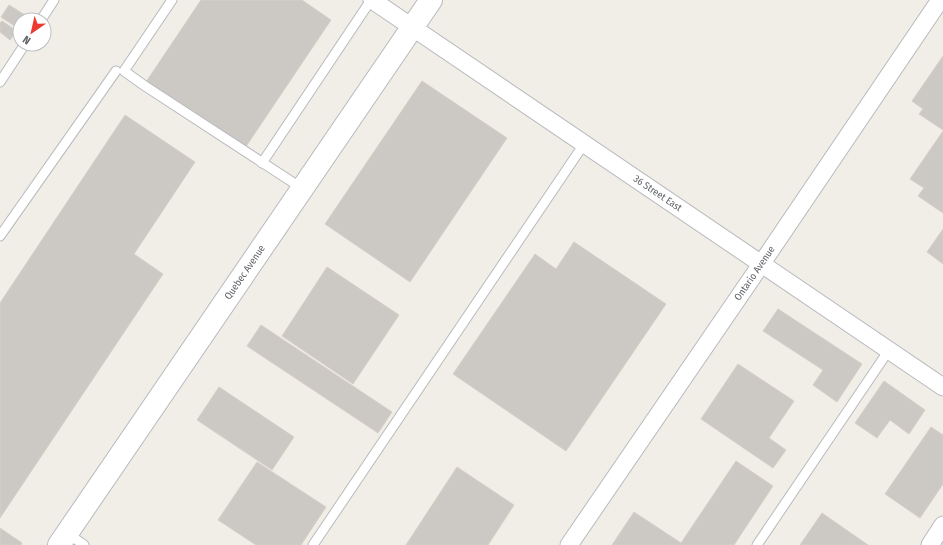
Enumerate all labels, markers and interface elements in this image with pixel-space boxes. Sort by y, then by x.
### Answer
north arrow [12,12,52,52]
text: N [20,33,33,47]
street label: 36 Street East [631,173,685,215]
street label: Quebec Avenue [222,243,268,302]
street label: Ontario Avenue [732,244,778,303]

